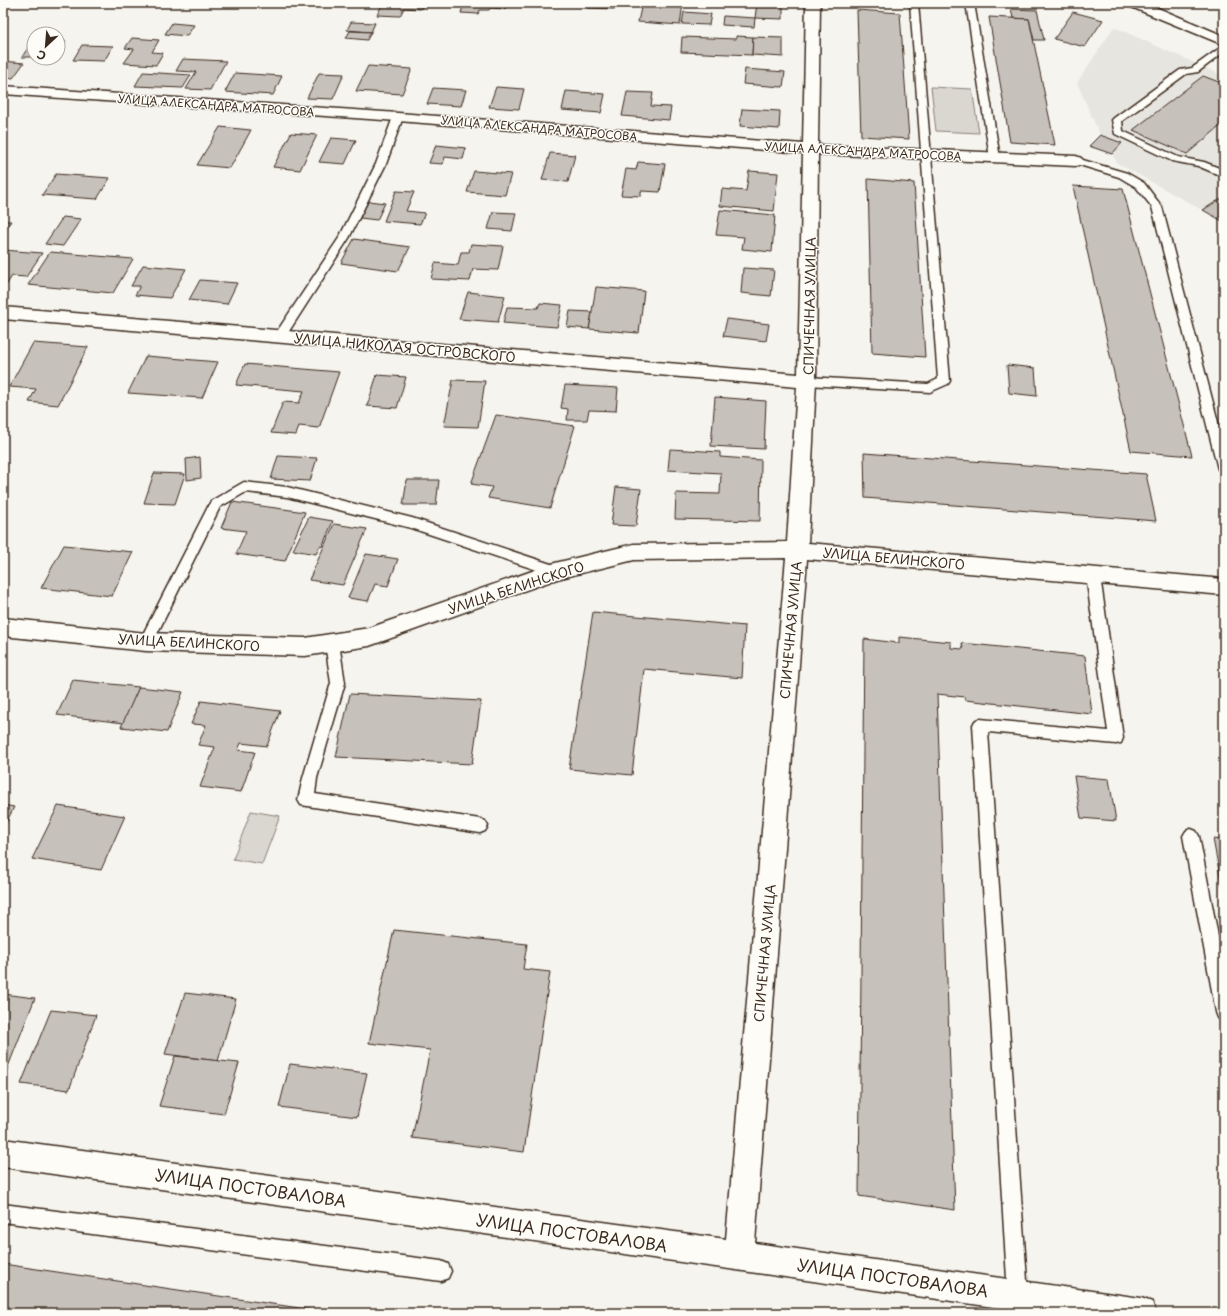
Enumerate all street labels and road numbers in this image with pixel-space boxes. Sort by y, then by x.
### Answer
street label: УЛИЦА АЛЕКСАНДРА МАТРОСОВА [117,90,315,120]
street label: УЛИЦА АЛЕКСАНДРА МАТРОСОВА [440,111,638,145]
street label: УЛИЦА АЛЕКСАНДРА МАТРОСОВА [764,137,962,165]
street label: СПИЧЕЧНАЯ УЛИЦА [798,237,820,375]
street label: УЛИЦА НИКОЛАЯ ОСТРОВСКОГО [293,328,517,366]
street label: УЛИЦА БЕЛИНСКОГО [822,542,966,574]
street label: УЛИЦА БЕЛИНСКОГО [445,556,587,618]
street label: СПИЧЕЧНАЯ УЛИЦА [775,560,805,700]
street label: УЛИЦА БЕЛИНСКОГО [117,629,261,655]
street label: СПИЧЕЧНАЯ УЛИЦА [749,883,779,1023]
street label: УЛИЦА ПОСТОВАЛОВА [154,1162,348,1212]
street label: УЛИЦА ПОСТОВАЛОВА [475,1207,669,1257]
street label: УЛИЦА ПОСТОВАЛОВА [796,1252,990,1302]

